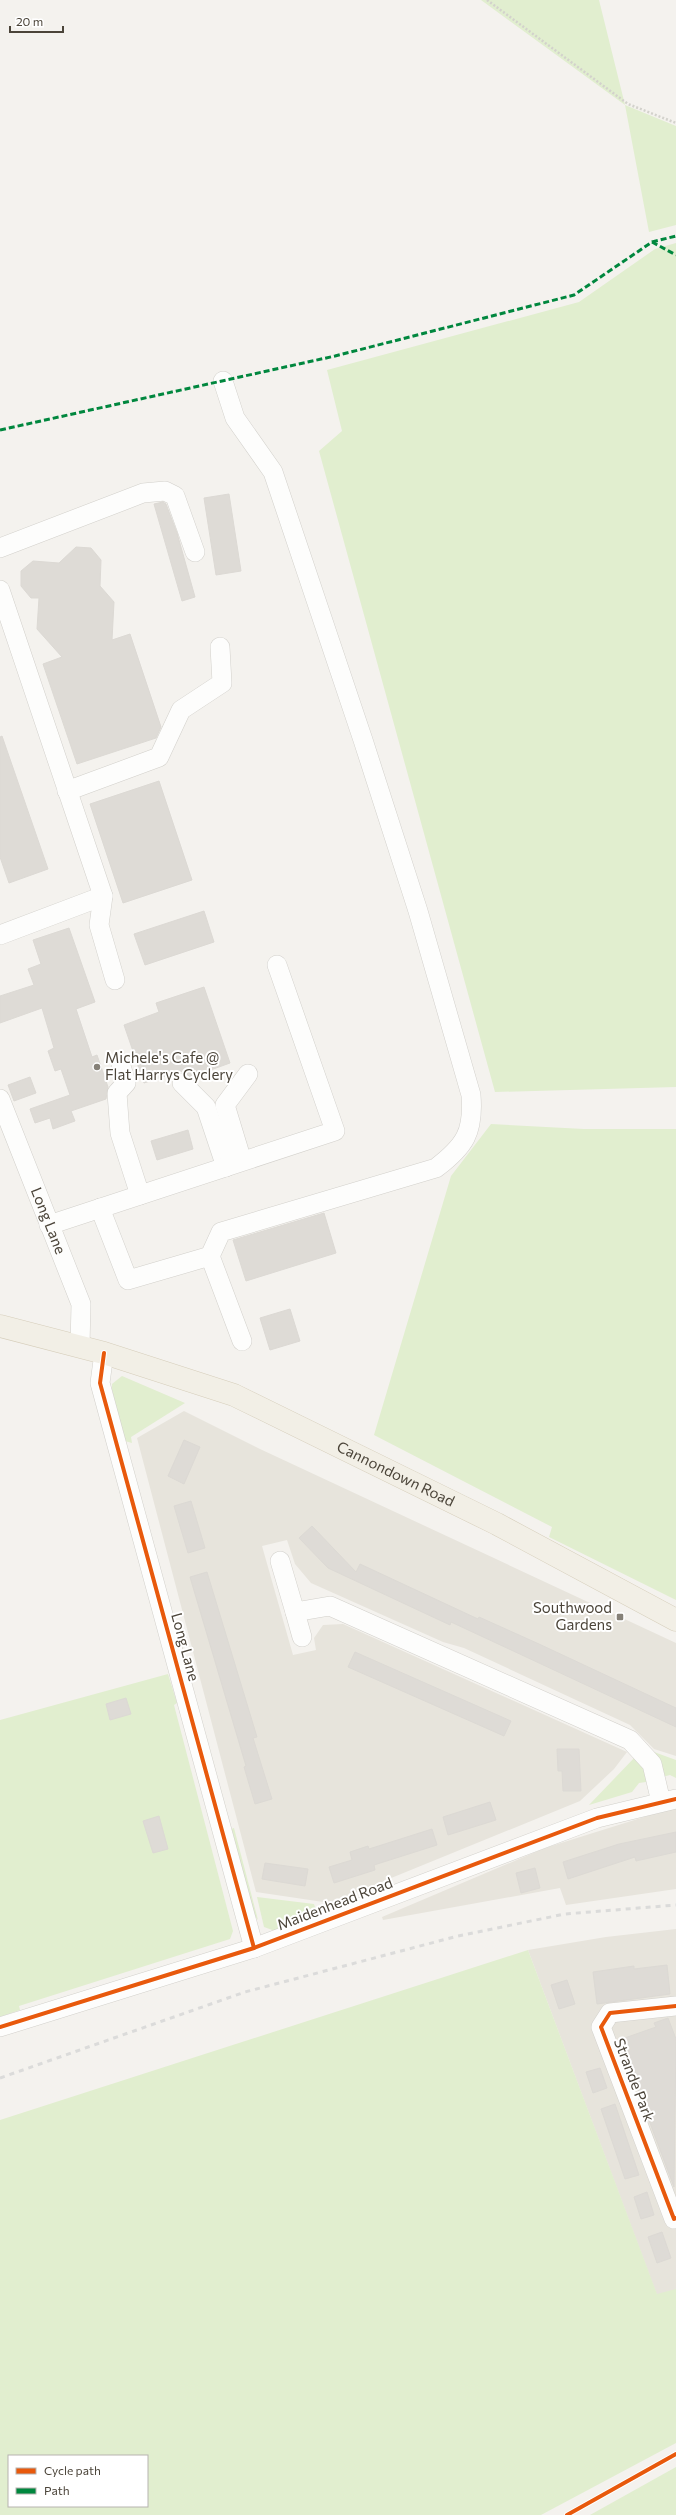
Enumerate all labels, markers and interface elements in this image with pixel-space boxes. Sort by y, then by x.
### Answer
scale bar [10,8,63,34]
text: 20 m [16,14,43,28]
place label: Michele's Cafe @ Flat Harrys Cyclery [105,1048,233,1083]
marker: Michele's Cafe @ Flat Harrys Cyclery [92,1062,102,1072]
street label: Long Lane [28,1185,70,1256]
street label: Cannondown Road [334,1437,458,1510]
place label: Southwood Gardens [533,1598,612,1633]
street label: Long Lane [168,1611,204,1683]
marker: Southwood Gardens [615,1612,625,1622]
street label: Maidenhead Road [274,1873,395,1933]
street label: Strande Park [611,2035,659,2124]
legend [8,2455,148,2507]
text: Cycle path [44,2463,101,2477]
text: Path [44,2483,70,2497]

